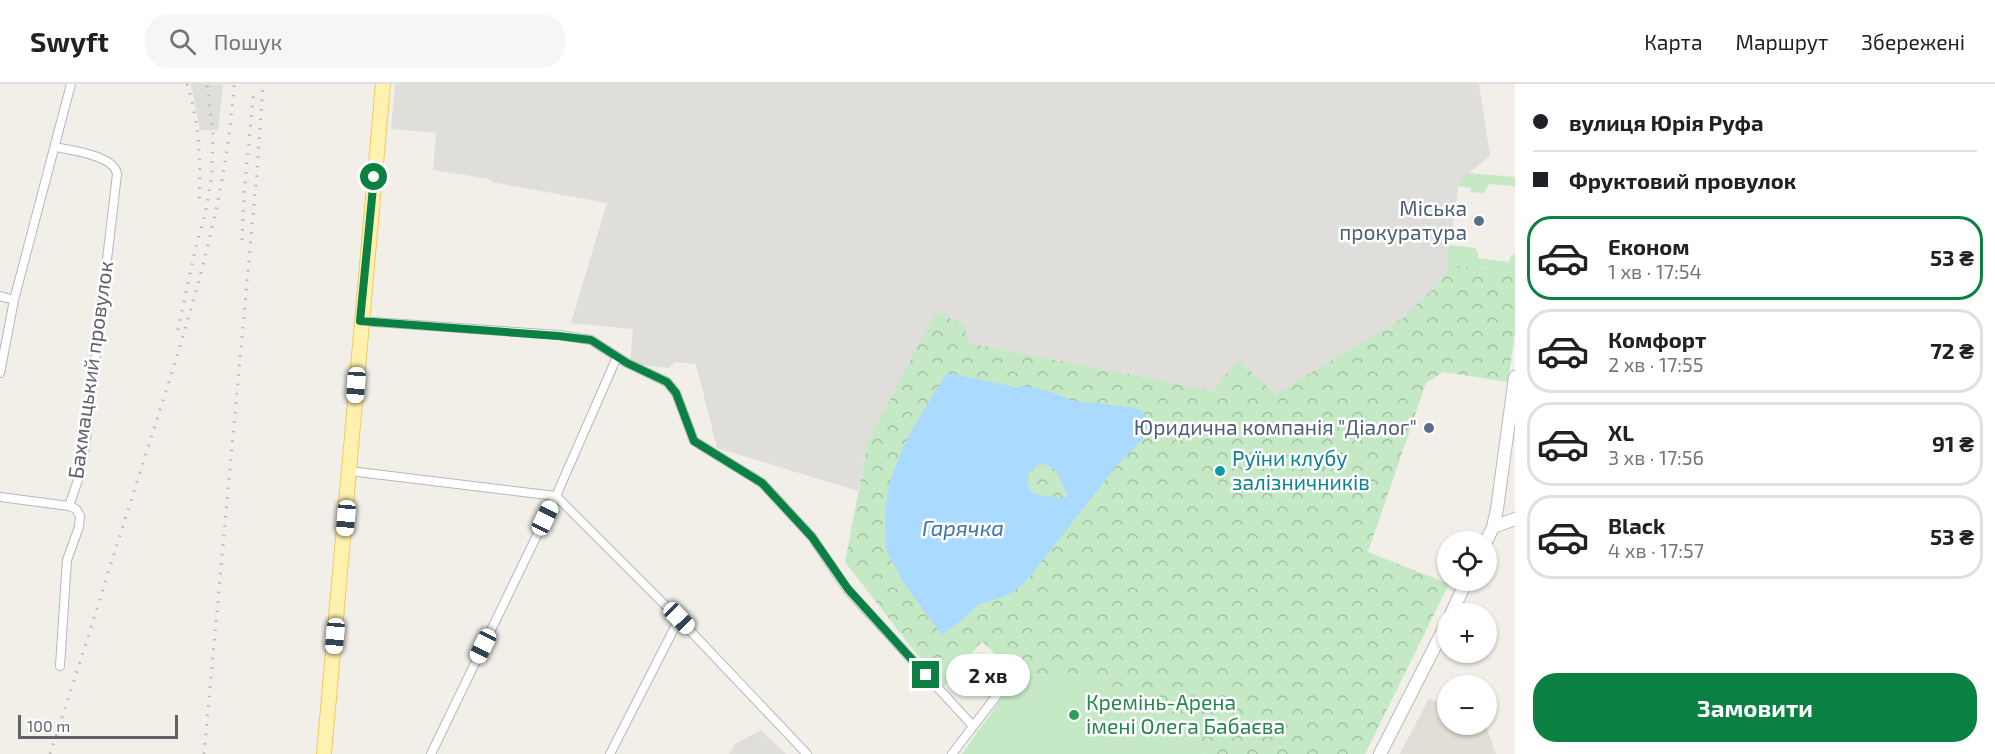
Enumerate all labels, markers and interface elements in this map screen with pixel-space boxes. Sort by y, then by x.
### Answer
search box [145,14,565,68]
text: Swyft [30,24,109,58]
icon: search [166,25,199,58]
text: Пошук [214,28,282,54]
text: Карта [1644,29,1703,54]
text: Маршрут [1736,29,1828,54]
text: Збережені [1861,29,1965,54]
text: вулиця Юрія Руфа [1569,109,1764,135]
route start [360,163,387,190]
text: Фруктовий провулок [1569,167,1796,193]
place label: Міська прокуратура [1339,195,1467,245]
marker: Міська прокуратура [1472,214,1486,228]
icon: car [1536,231,1590,285]
text: Економ [1608,233,1690,259]
text: 53 ₴ [1930,244,1974,270]
street label: Бахмацький провулок [62,259,118,481]
text: 1 хв · 17:54 [1608,259,1702,283]
icon: car [1536,324,1590,378]
text: Комфорт [1608,326,1706,352]
text: 72 ₴ [1930,337,1974,363]
text: 2 хв · 17:55 [1608,352,1703,376]
car [346,366,366,404]
place label: Юридична компанія "Діалог" [1134,414,1417,439]
icon: car [1536,417,1590,471]
text: XL [1608,419,1634,445]
marker: Юридична компанія "Діалог" [1422,421,1436,435]
text: 91 ₴ [1932,430,1974,456]
place label: Руїни клубу залізничників [1232,445,1370,494]
text: 3 хв · 17:56 [1608,445,1704,469]
marker: Руїни клубу залізничників [1213,464,1227,478]
car [529,498,561,538]
car [335,499,357,537]
icon: car [1536,510,1590,564]
text: Black [1608,512,1665,538]
water label: Гарячка [922,514,1004,540]
text: 53 ₴ [1930,523,1974,549]
map controls [1437,531,1497,735]
button: locate [1437,531,1497,591]
text: 4 хв · 17:57 [1608,538,1704,562]
car [660,599,698,637]
button: + [1437,603,1497,663]
car [324,617,346,655]
car [467,626,499,666]
callout: 2 хв [947,654,1031,696]
route end [912,661,939,688]
text: 2 хв [969,663,1007,687]
button: Замовити [1533,673,1977,742]
button: − [1437,675,1497,735]
place label: Кремінь-Арена імені Олега Бабаєва [1086,689,1285,738]
marker: Кремінь-Арена імені Олега Бабаєва [1067,708,1081,722]
scale bar [18,712,178,740]
text: 100 m [27,716,70,735]

